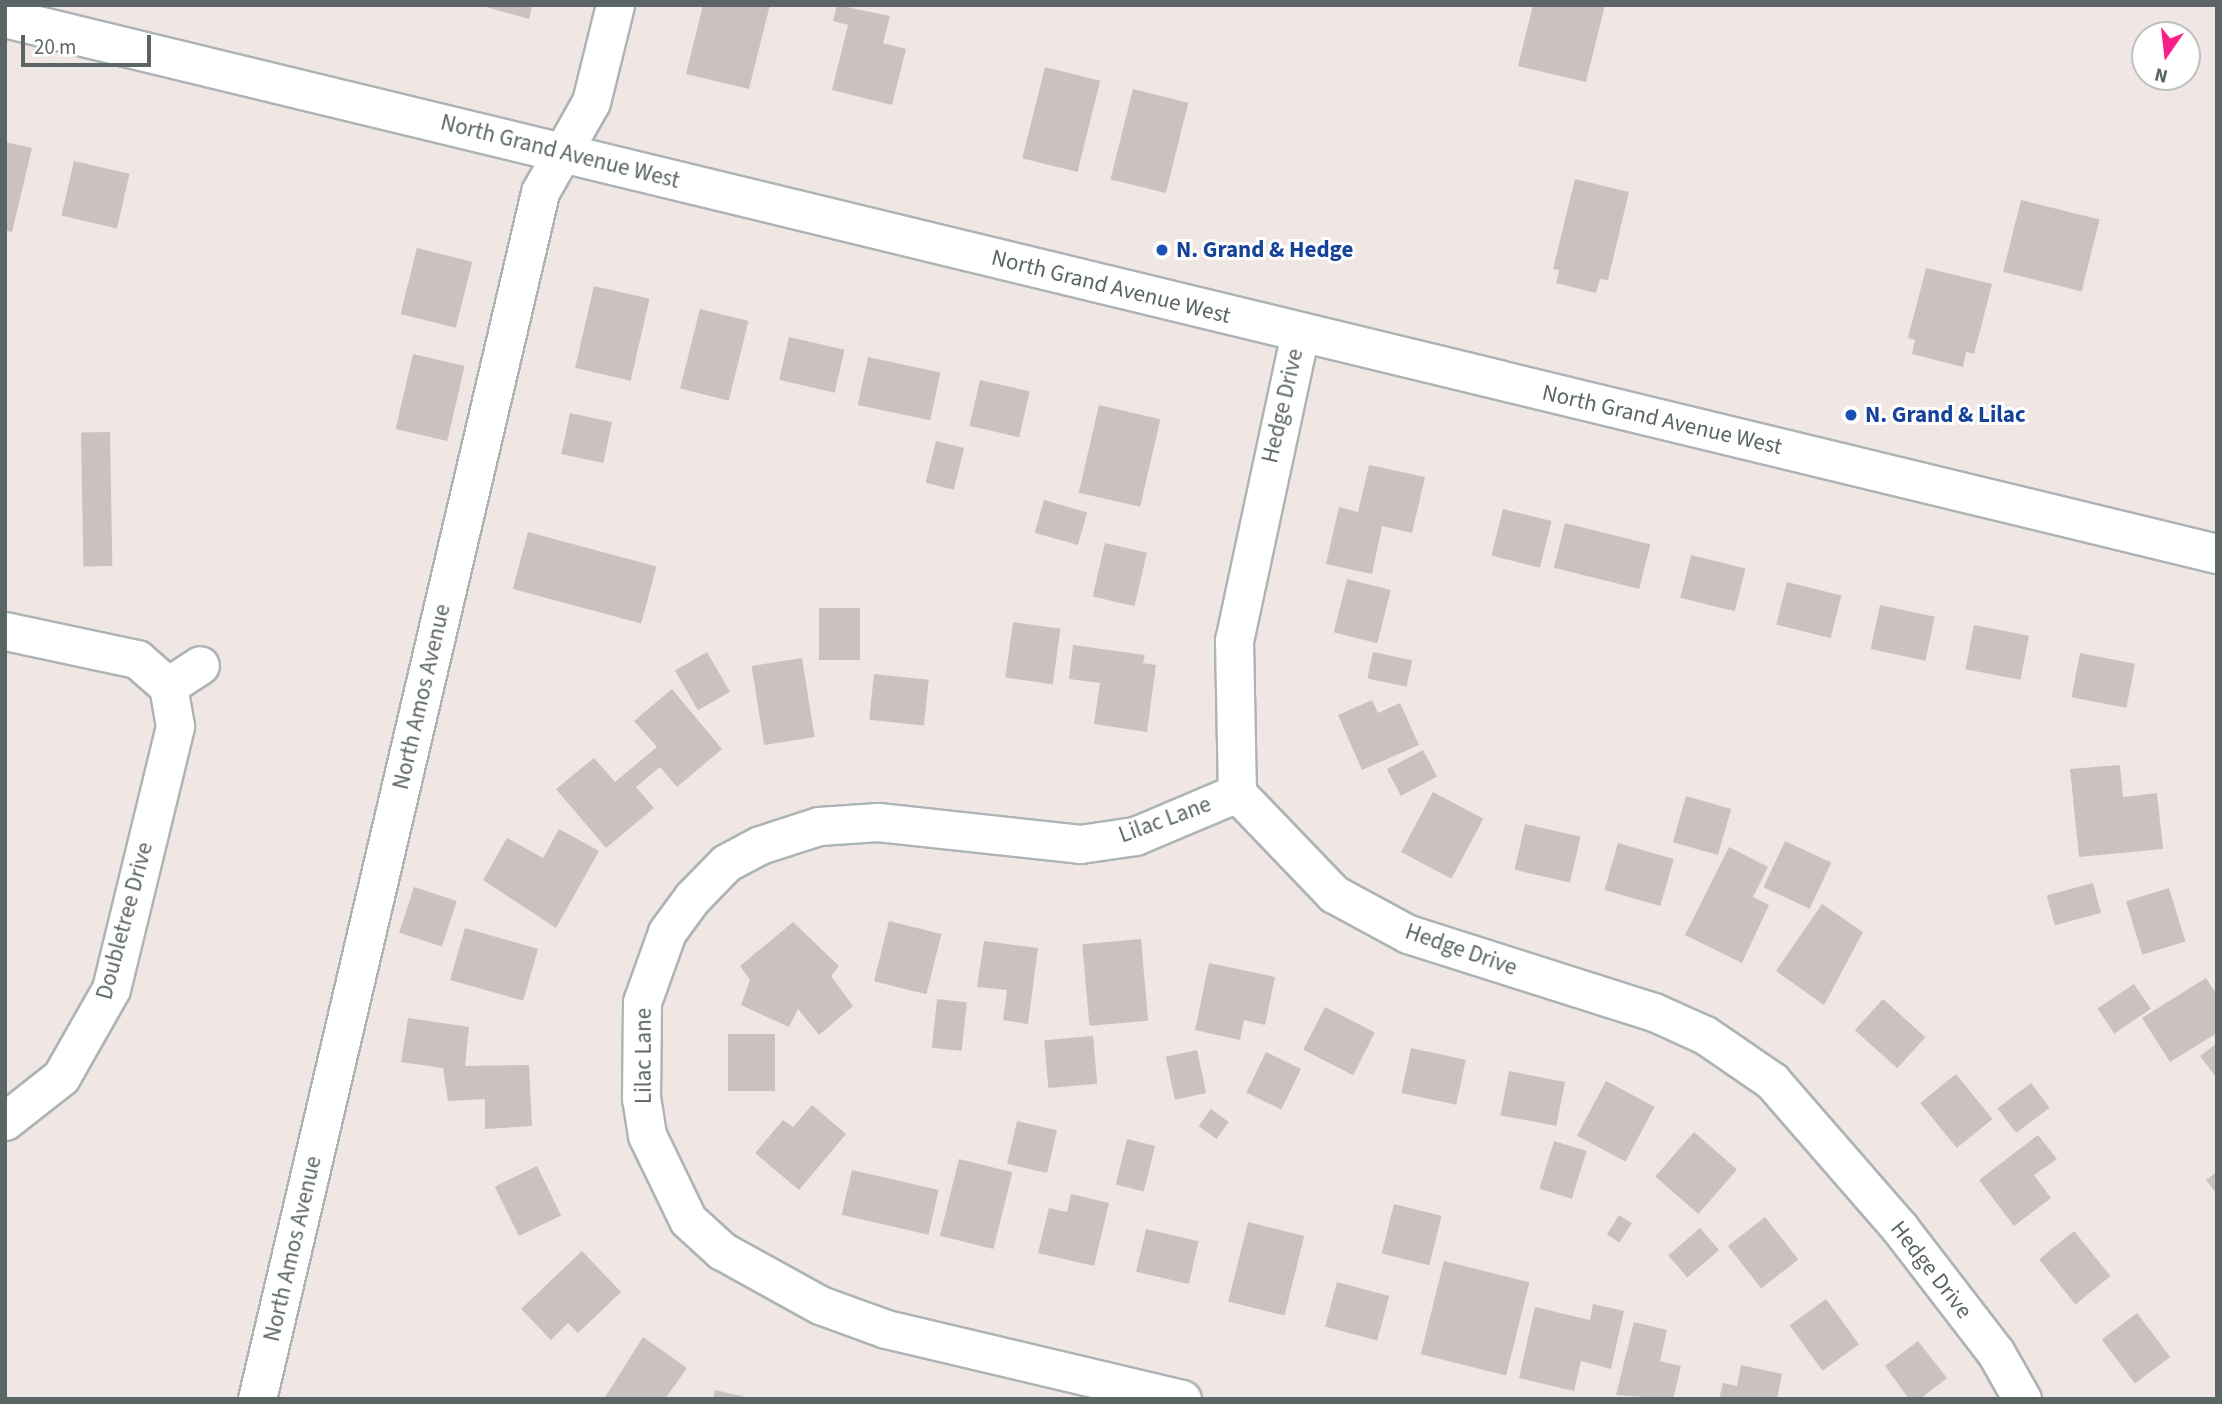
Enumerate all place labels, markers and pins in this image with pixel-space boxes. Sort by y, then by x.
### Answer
place label: N. Grand & Hedge [1176,236,1353,264]
marker: N. Grand & Hedge [1154,242,1170,258]
place label: N. Grand & Lilac [1865,401,2026,429]
marker: N. Grand & Lilac [1843,407,1859,423]

